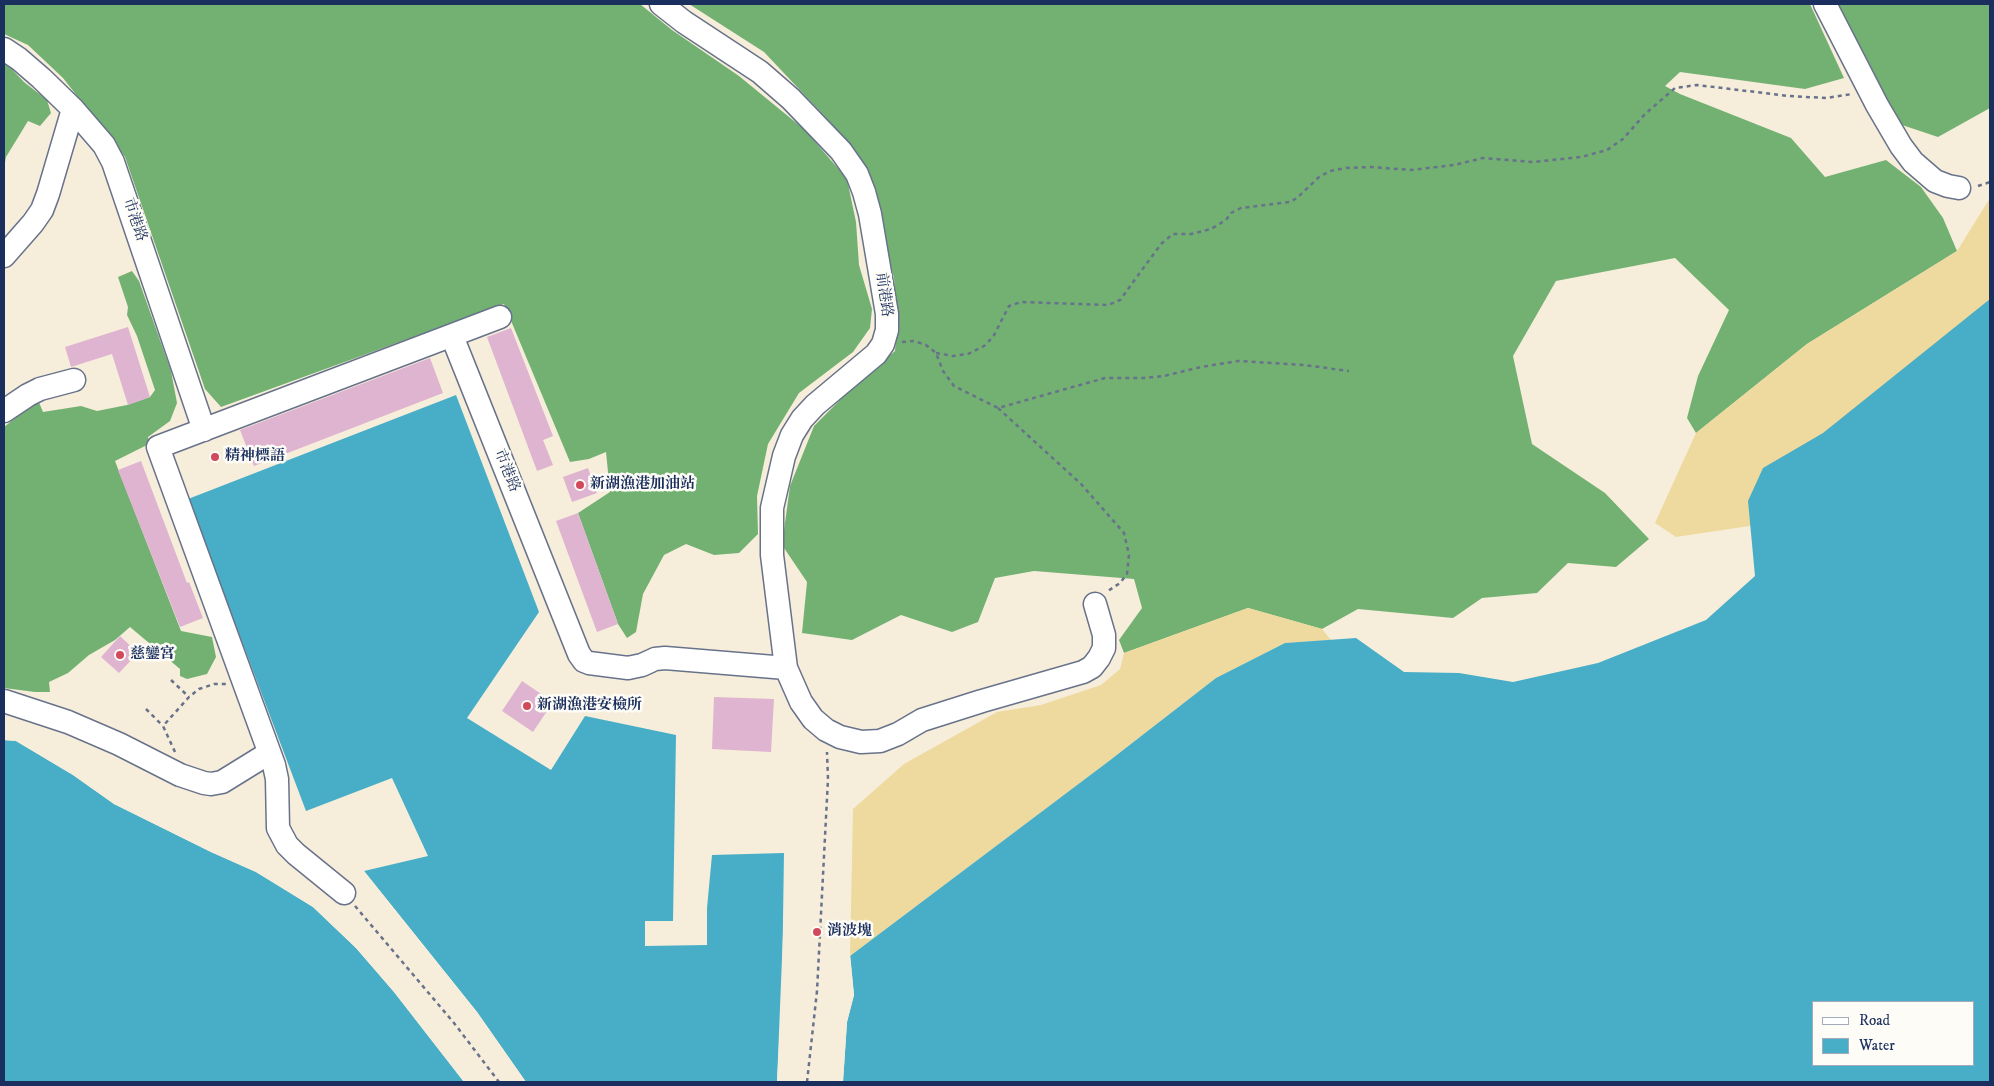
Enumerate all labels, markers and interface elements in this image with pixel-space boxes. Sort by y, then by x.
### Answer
street label: 市港路 [118,196,150,244]
street label: 前港路 [871,271,895,319]
street label: 市港路 [489,447,523,495]
place label: 精神標語 [225,448,285,466]
marker: 精神標語 [209,451,221,463]
place label: 新湖漁港加油站 [590,476,695,494]
marker: 新湖漁港加油站 [574,479,586,491]
place label: 慈鑾宮 [130,646,175,664]
marker: 慈鑾宮 [114,649,126,661]
place label: 新湖漁港安檢所 [537,697,642,715]
marker: 新湖漁港安檢所 [521,700,533,712]
place label: 消波塊 [827,923,872,941]
marker: 消波塊 [811,926,823,938]
legend [1812,1001,1974,1066]
text: Road [1859,1011,1890,1030]
text: Water [1859,1036,1895,1055]

